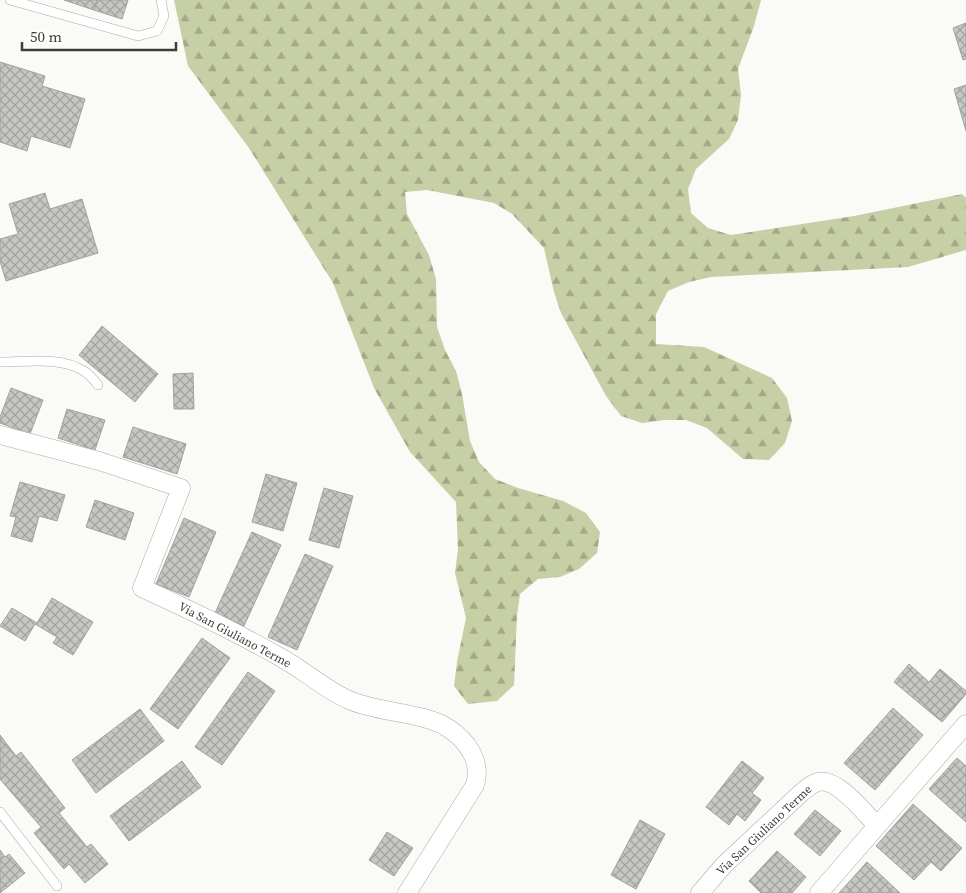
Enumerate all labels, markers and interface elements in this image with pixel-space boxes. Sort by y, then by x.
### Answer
scale bar [22,20,176,52]
text: 50 m [30,26,62,47]
street label: Via San Giuliano Terme [176,599,294,671]
street label: Via San Giuliano Terme [713,781,815,879]

